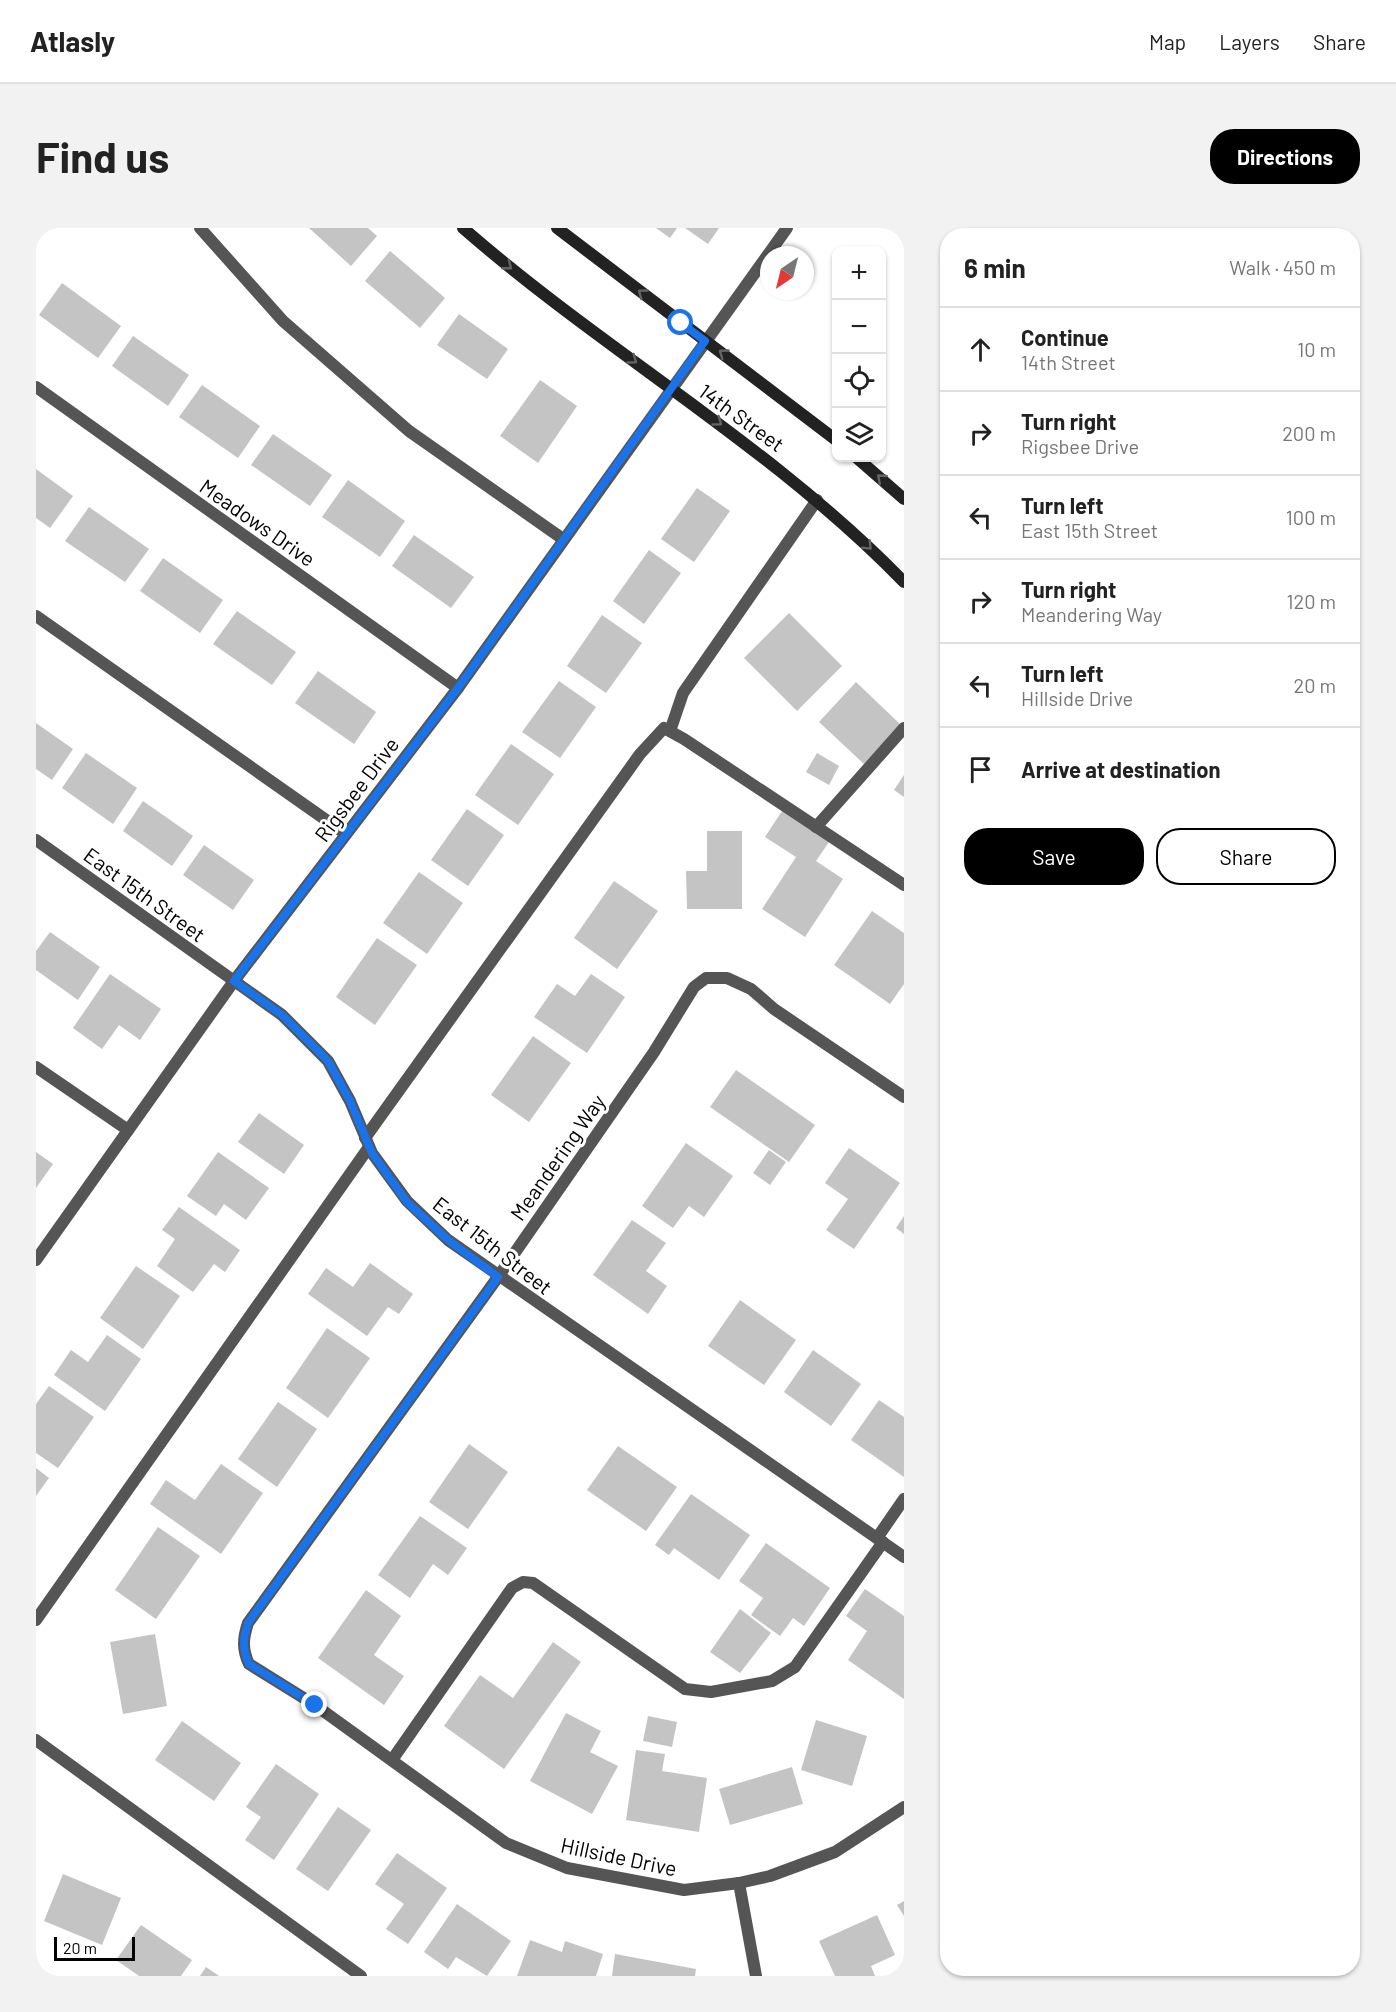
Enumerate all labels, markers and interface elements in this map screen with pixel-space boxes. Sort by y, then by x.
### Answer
text: Atlasly [30,24,115,58]
text: Map [1149,29,1186,54]
text: Layers [1219,29,1280,54]
text: Share [1313,29,1366,54]
button: Directions [1210,129,1360,184]
text: Find us [36,131,169,181]
north arrow [760,246,814,300]
map controls [832,246,886,462]
button: + [832,246,886,300]
text: 6 min [964,252,1026,283]
text: Walk · 450 m [1229,255,1336,279]
one-way arrow [501,258,512,269]
one-way arrow [637,289,648,300]
button: − [832,300,886,354]
route start [667,309,693,335]
text: Continue [1021,324,1109,350]
icon: ahead [964,333,997,366]
text: 10 m [1297,337,1336,361]
one-way arrow [718,349,729,360]
text: 14th Street [1021,350,1116,374]
one-way arrow [626,353,637,364]
button: locate [832,354,886,408]
street label: 14th Street [694,378,790,456]
button: layers [832,408,886,462]
text: Turn right [1021,408,1116,434]
one-way arrow [711,415,722,426]
icon: right [964,417,997,450]
text: 200 m [1282,421,1336,445]
text: Rigsbee Drive [1021,434,1139,458]
street label: Meadows Drive [196,473,320,571]
one-way arrow [877,474,888,485]
text: Turn left [1021,492,1104,518]
icon: left [964,501,997,534]
text: 100 m [1286,505,1336,529]
text: East 15th Street [1021,518,1158,542]
one-way arrow [862,539,872,550]
text: Turn right [1021,576,1116,602]
icon: right [964,585,997,618]
text: 120 m [1286,589,1336,613]
text: Meandering Way [1021,602,1162,626]
text: Turn left [1021,660,1104,686]
icon: left [964,669,997,702]
text: 20 m [1293,673,1336,697]
text: Hillside Drive [1021,686,1133,710]
street label: Rigsbee Drive [309,732,403,846]
icon: arrive [964,753,997,786]
text: Arrive at destination [1021,756,1220,782]
button: Save [964,828,1144,885]
button: Share [1156,828,1336,885]
street label: East 15th Street [79,842,211,946]
street label: Meandering Way [504,1089,610,1225]
street label: East 15th Street [429,1191,557,1299]
route end [301,1691,327,1717]
street label: Hillside Drive [559,1832,679,1880]
scale bar [54,1934,135,1962]
text: 20 m [63,1938,97,1957]

